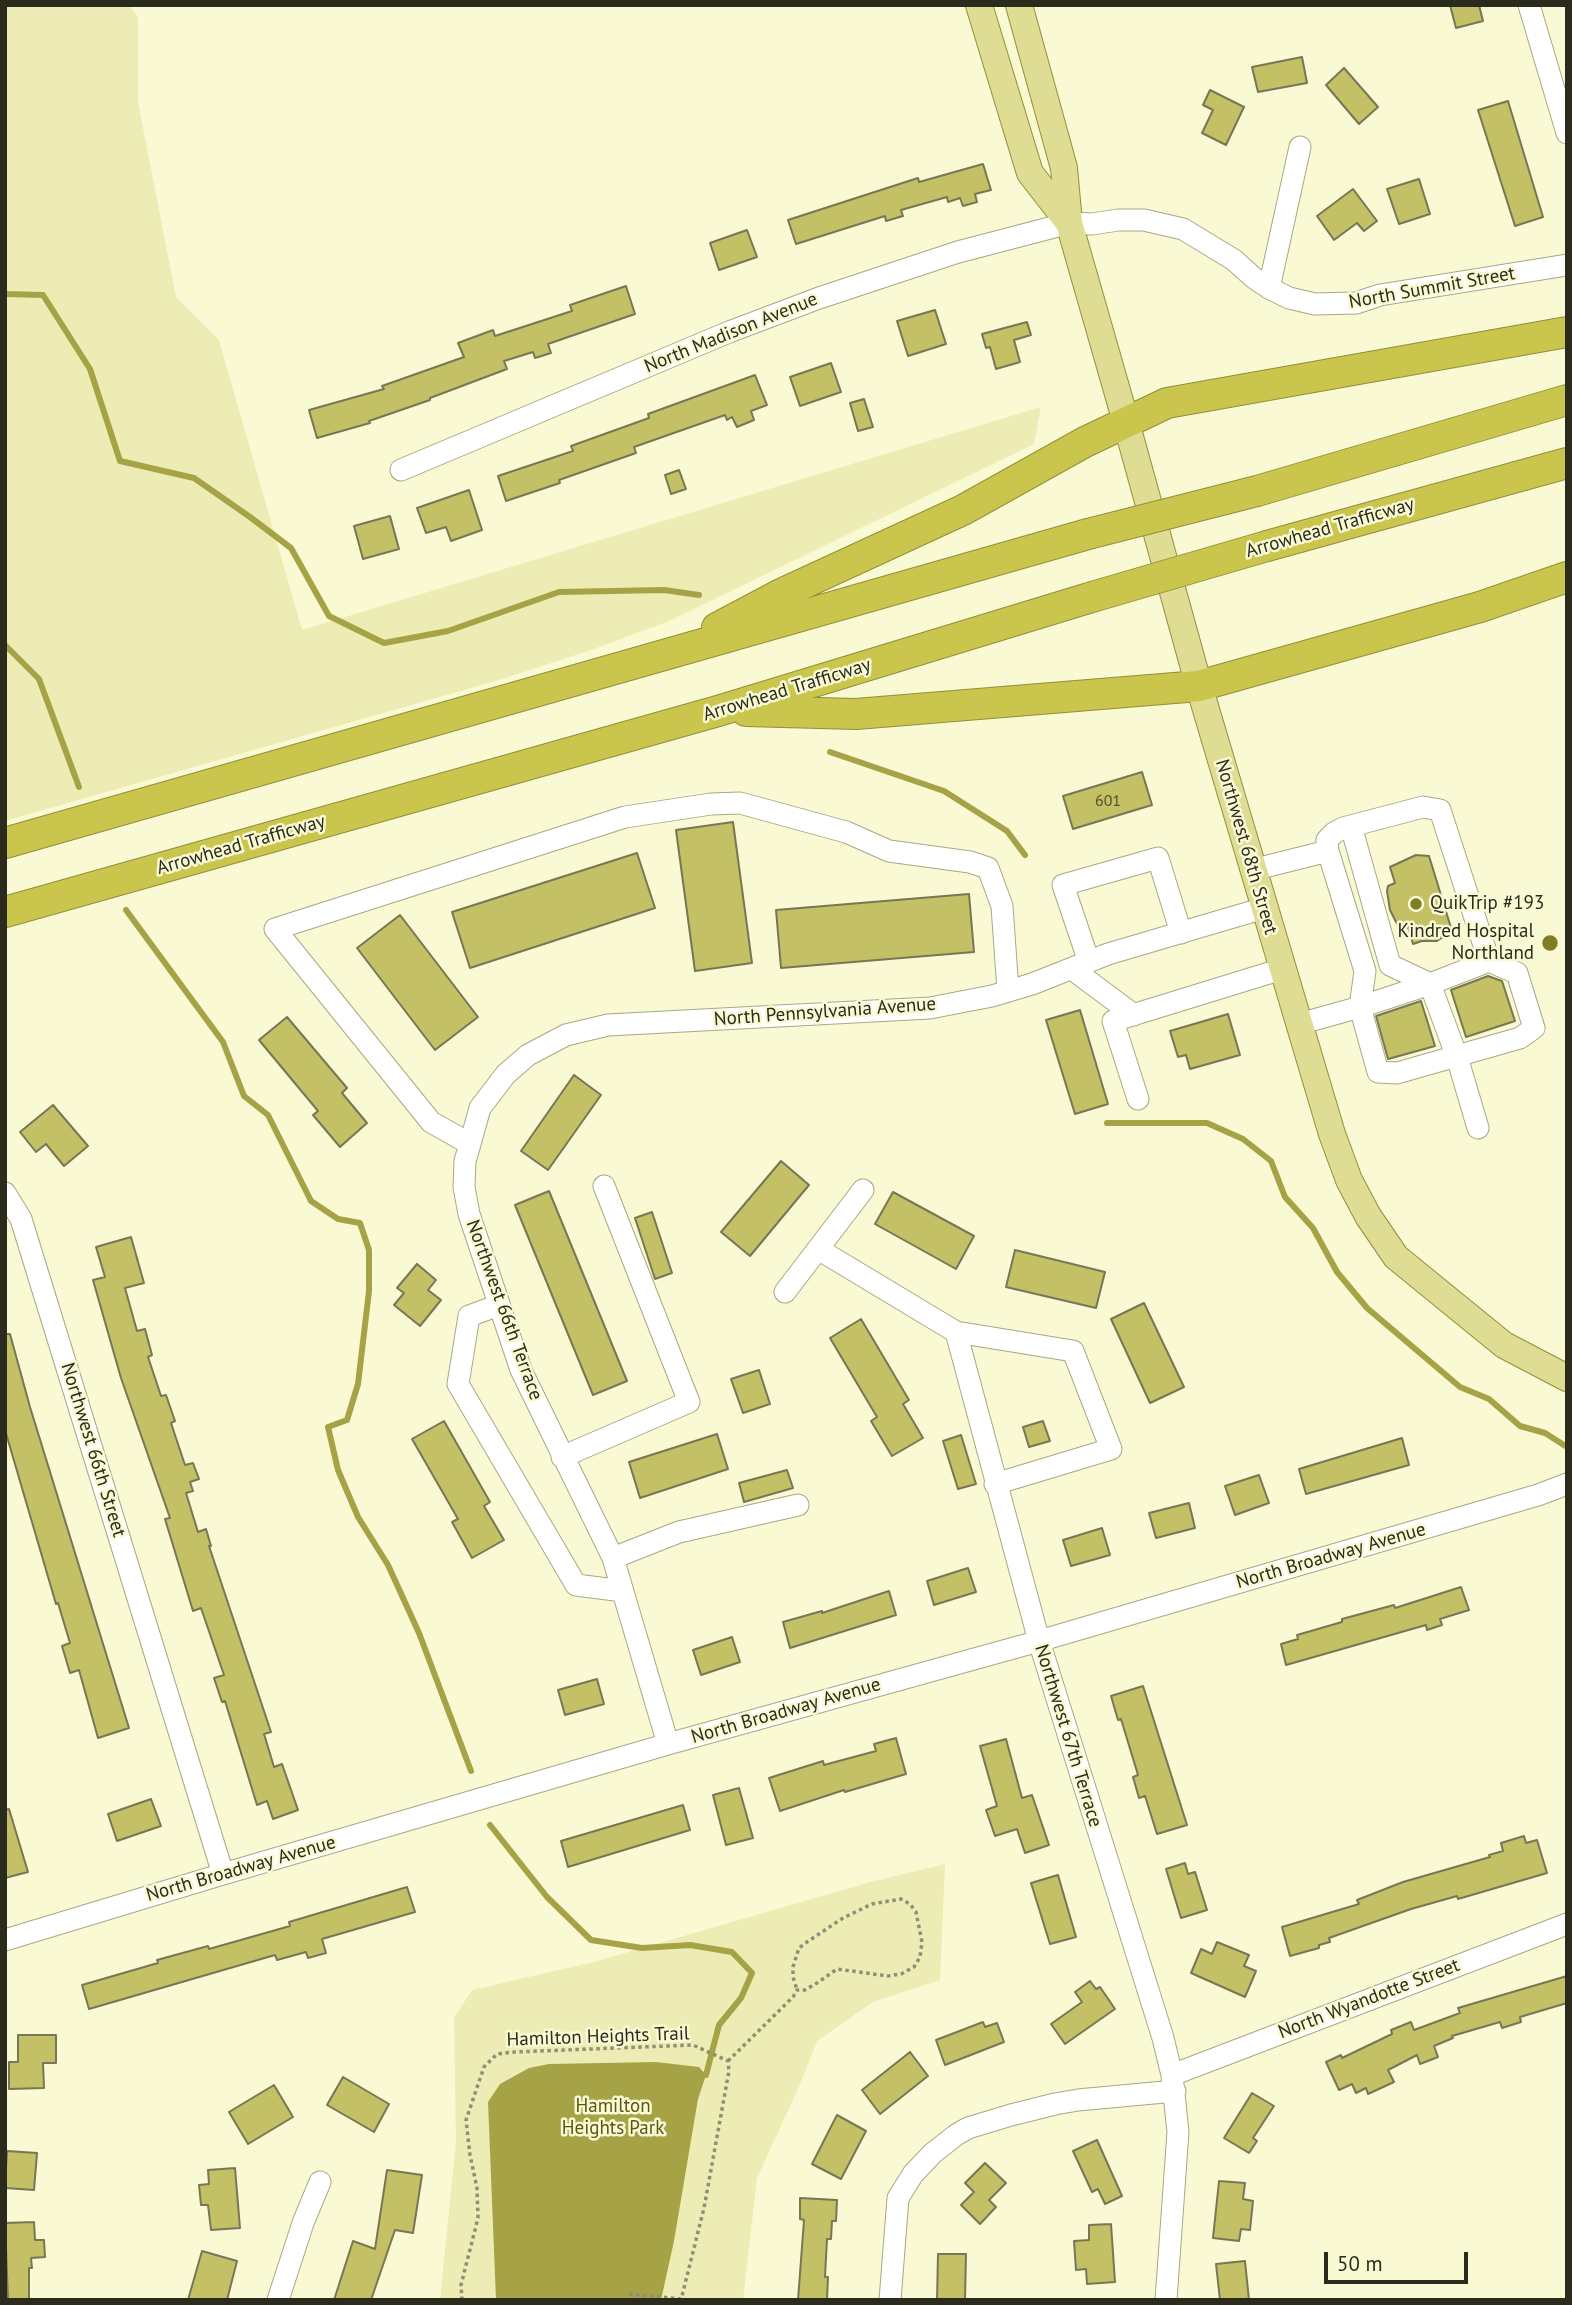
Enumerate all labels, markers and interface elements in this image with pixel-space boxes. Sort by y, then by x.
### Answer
street label: North Summit Street [1347,262,1517,314]
street label: North Madison Avenue [641,288,821,378]
street label: Arrowhead Trafficway [1243,493,1417,563]
street label: Arrowhead Trafficway [700,654,874,726]
street label: Northwest 68th Street [1210,757,1282,937]
house number: 601 [1095,791,1121,811]
street label: Arrowhead Trafficway [154,810,328,880]
place label: QuikTrip #193 [1430,893,1544,915]
marker: QuikTrip #193 [1408,896,1424,912]
place label: Kindred Hospital Northland [1398,921,1534,965]
marker: Kindred Hospital Northland [1540,933,1560,953]
street label: North Pennsylvania Avenue [713,993,937,1031]
street label: Northwest 66th Terrace [461,1217,547,1403]
street label: Northwest 66th Street [56,1360,130,1540]
street label: North Broadway Avenue [1234,1518,1428,1594]
street label: Northwest 67th Terrace [1029,1642,1107,1830]
street label: North Broadway Avenue [689,1673,883,1749]
street label: North Broadway Avenue [144,1831,338,1907]
street label: North Wyandotte Street [1275,1954,1463,2044]
street label: Hamilton Heights Trail [506,2022,690,2052]
park label: Hamilton Heights Park [562,2096,664,2140]
scale bar [1327,2238,1470,2282]
text: 50 m [1337,2250,1383,2277]

